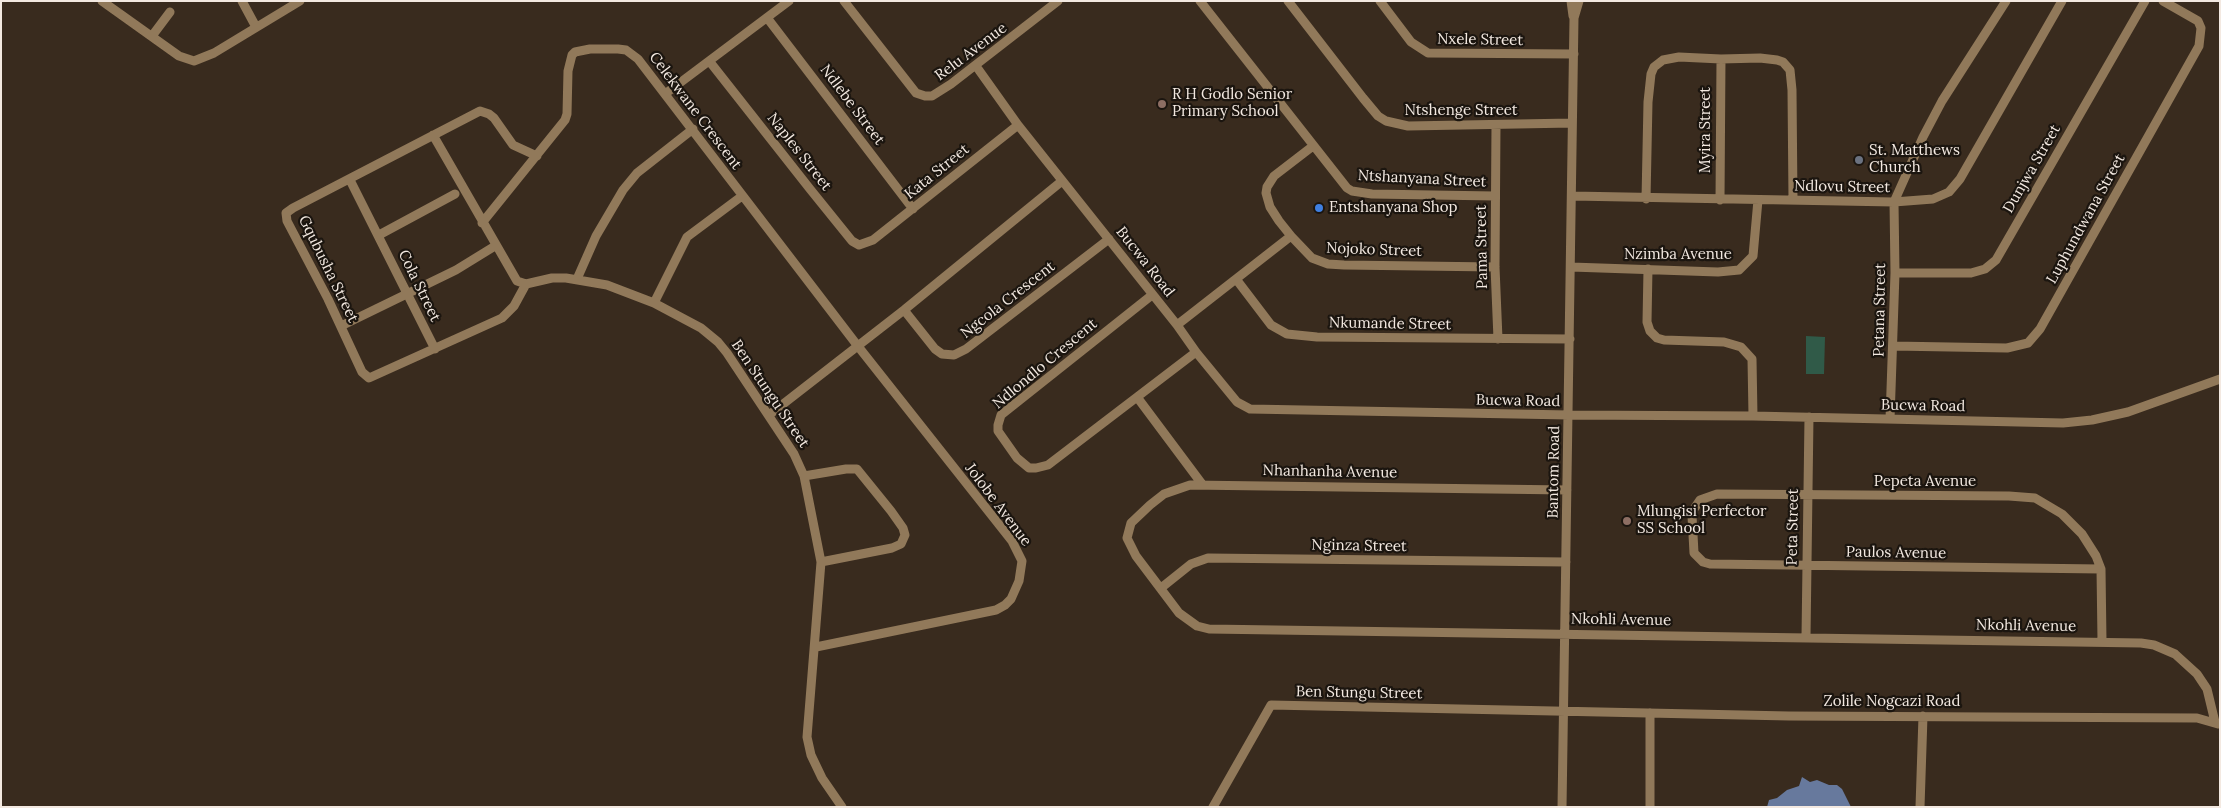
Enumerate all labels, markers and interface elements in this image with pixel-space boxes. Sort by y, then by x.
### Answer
street label: Relu Avenue [932,19,1010,85]
street label: Nxele Street [1437,30,1523,50]
street label: Celekwane Crescent [645,49,745,173]
street label: Ndlebe Street [816,61,888,149]
place label: R H Godlo Senior Primary School [1172,86,1292,121]
street label: Myira Street [1697,87,1715,173]
marker: R H Godlo Senior Primary School [1156,98,1168,110]
street label: Ntshenge Street [1404,102,1518,120]
street label: Naples Street [763,110,835,194]
street label: Dunjwa Street [1999,122,2065,216]
street label: Kata Street [901,140,973,204]
place label: St. Matthews Church [1869,142,1960,177]
street label: Luphundwana Street [2043,151,2129,287]
marker: St. Matthews Church [1853,154,1865,166]
street label: Ntshanyana Street [1357,167,1487,191]
street label: Ndlovu Street [1794,177,1890,197]
place label: Entshanyana Shop [1329,199,1457,217]
marker: Entshanyana Shop [1313,202,1325,214]
street label: Pama Street [1472,205,1492,289]
street label: Gqubusha Street [294,213,362,325]
street label: Bucwa Road [1112,223,1178,301]
street label: Nojoko Street [1326,239,1422,261]
street label: Nzimba Avenue [1624,246,1732,264]
street label: Cola Street [394,247,444,325]
street label: Ngcola Crescent [957,258,1059,342]
street label: Petana Street [1870,263,1890,357]
street label: Nkumande Street [1329,314,1451,334]
street label: Ndlondlo Crescent [989,315,1101,413]
street label: Ben Stungu Street [727,337,813,451]
street label: Bucwa Road [1476,391,1560,411]
street label: Bucwa Road [1881,396,1965,416]
street label: Bantom Road [1544,425,1564,519]
street label: Jolobe Avenue [961,460,1035,550]
street label: Nhanhanha Avenue [1263,462,1397,482]
street label: Pepeta Avenue [1874,473,1976,491]
street label: Peta Street [1783,488,1803,566]
place label: Mlungisi Perfector SS School [1637,503,1766,538]
marker: Mlungisi Perfector SS School [1621,515,1633,527]
street label: Nginza Street [1311,536,1407,556]
street label: Paulos Avenue [1846,543,1946,563]
street label: Nkohli Avenue [1571,610,1671,630]
street label: Nkohli Avenue [1976,616,2076,636]
street label: Ben Stungu Street [1296,683,1422,703]
street label: Zolile Nogcazi Road [1824,693,1960,711]

